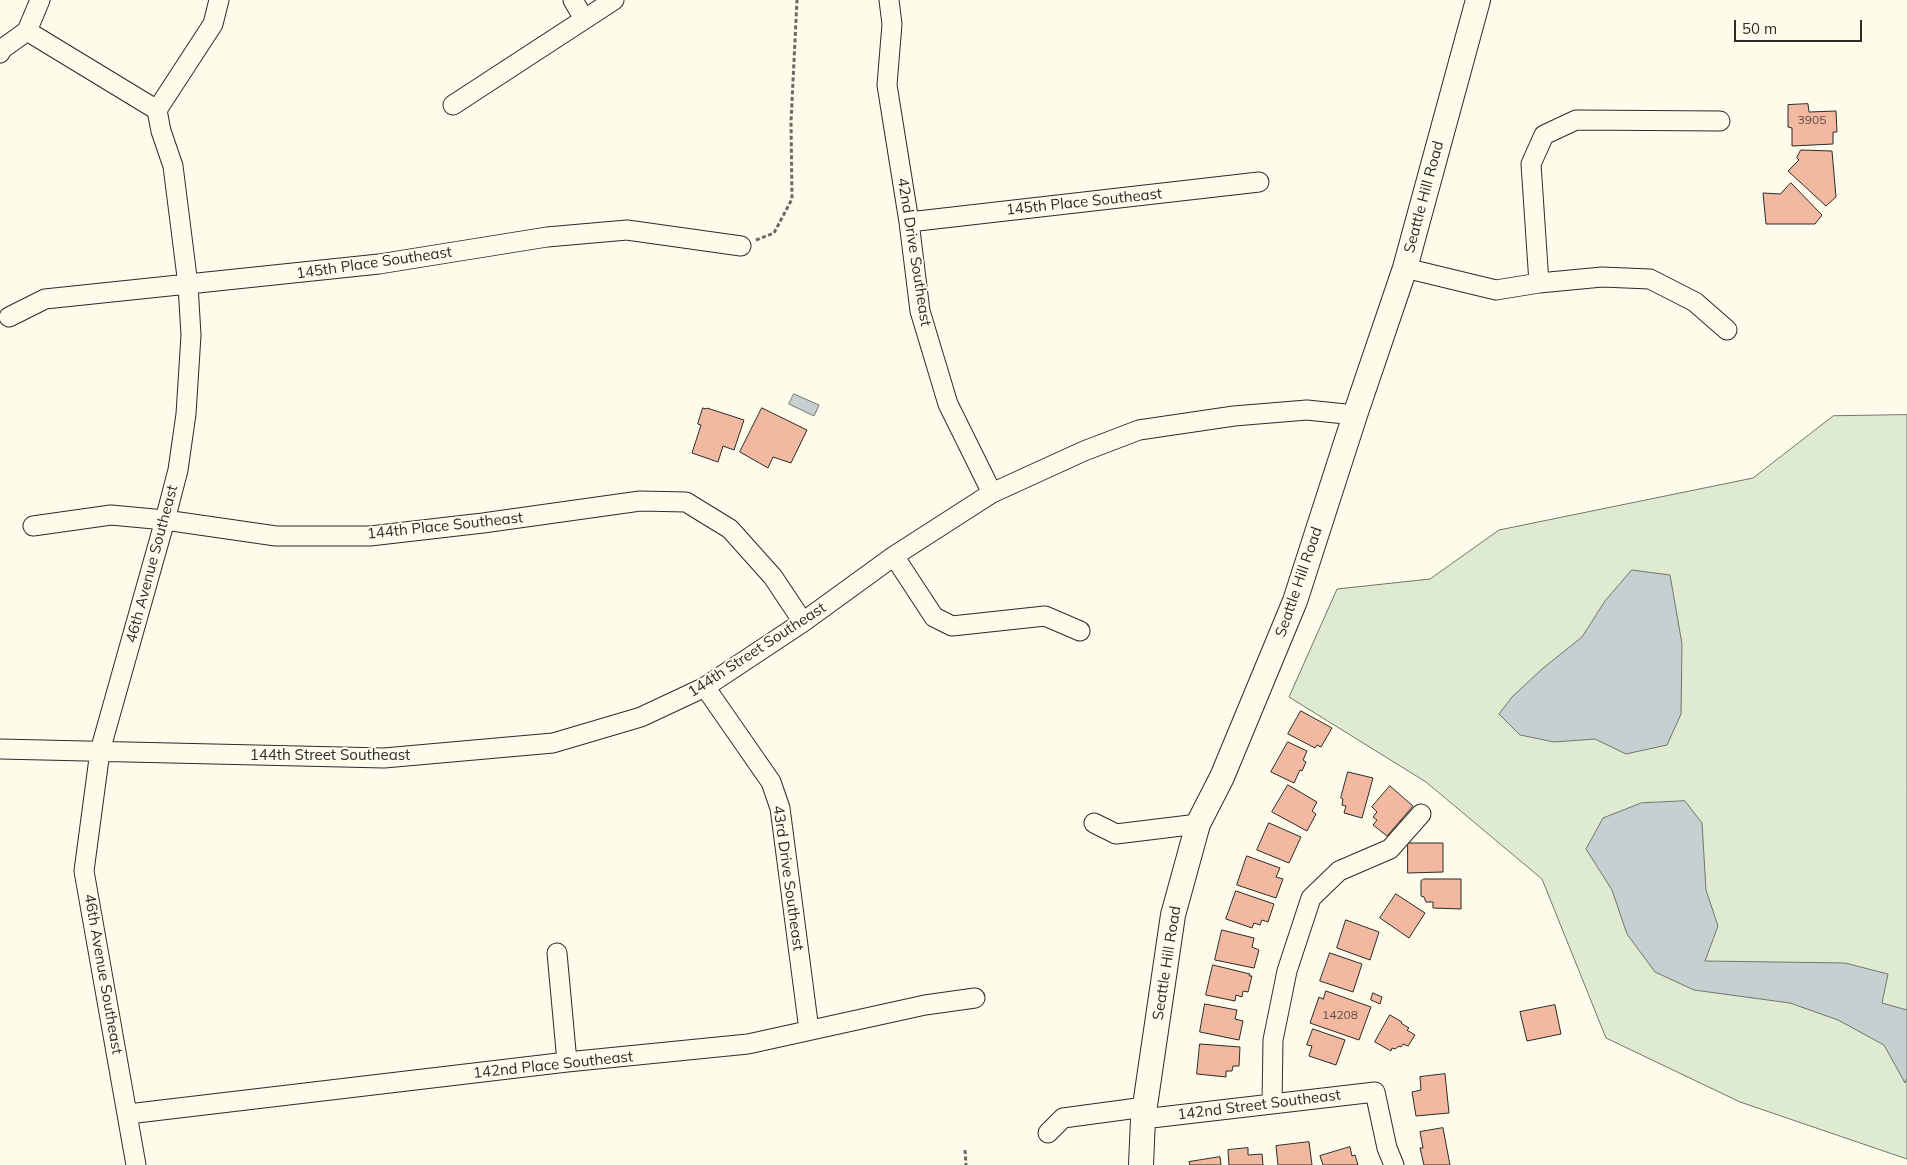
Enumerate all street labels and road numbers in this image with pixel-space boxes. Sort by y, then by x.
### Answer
street label: Seattle Hill Road [1400,139,1448,255]
street label: 42nd Drive Southeast [893,176,935,328]
street label: 145th Place Southeast [1005,185,1163,219]
street label: 145th Place Southeast [295,243,453,283]
street label: 46th Avenue Southeast [122,483,182,645]
street label: 144th Place Southeast [366,509,524,543]
street label: Seattle Hill Road [1272,525,1326,639]
street label: 144th Street Southeast [685,599,829,701]
street label: 144th Street Southeast [250,746,410,764]
street label: 43rd Drive Southeast [769,804,807,952]
street label: 46th Avenue Southeast [80,892,126,1056]
street label: Seattle Hill Road [1149,905,1185,1021]
street label: 142nd Place Southeast [472,1048,634,1082]
street label: 142nd Street Southeast [1176,1086,1342,1124]

